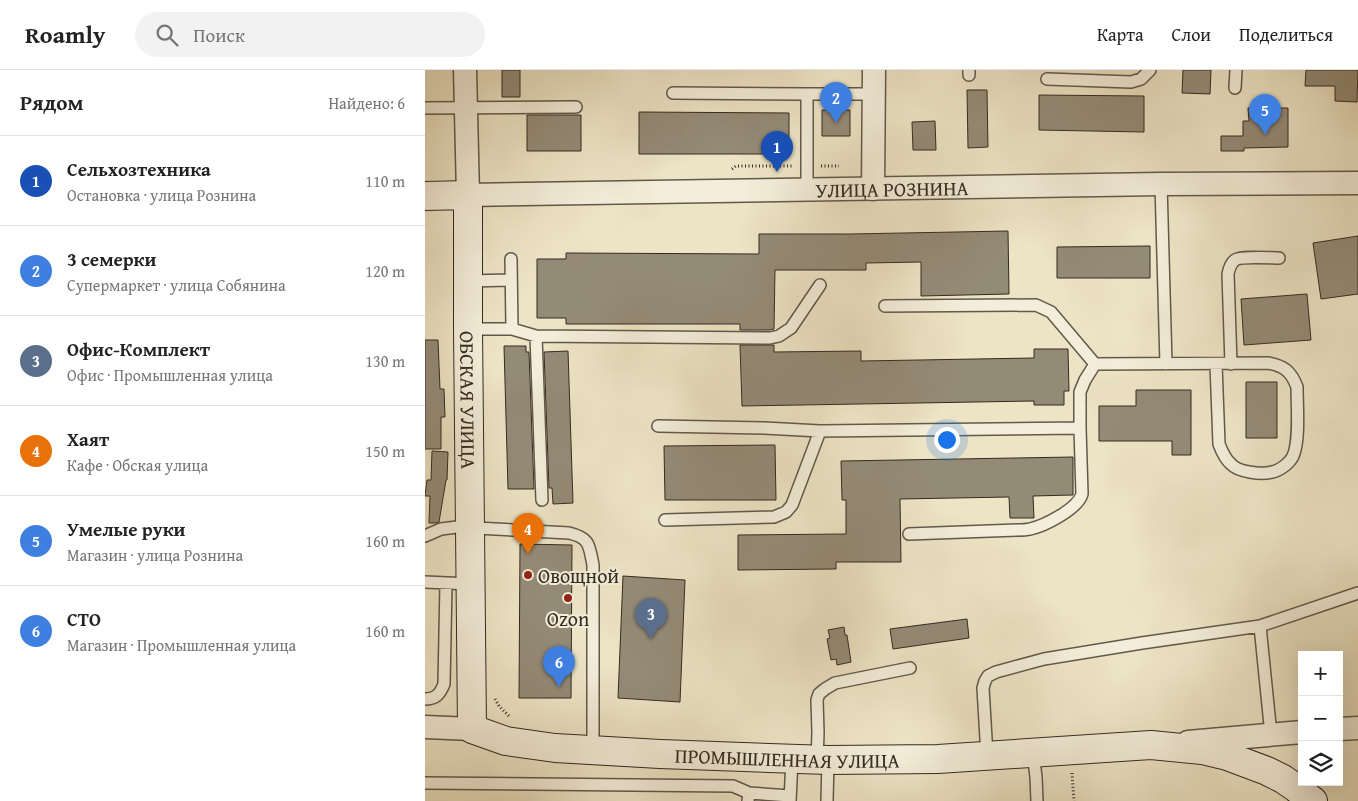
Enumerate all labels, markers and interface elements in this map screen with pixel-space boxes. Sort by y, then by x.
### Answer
search box [135,12,485,57]
text: Roamly [25,17,105,52]
icon: search [153,21,181,49]
text: Поиск [193,21,245,49]
text: Карта [1097,21,1144,48]
text: Слои [1172,21,1211,48]
text: Поделиться [1239,21,1333,48]
pin: 2 [820,82,852,123]
text: Рядом [20,87,83,118]
text: Найдено: 6 [328,91,405,115]
pin: 5 [1249,94,1281,135]
pin: 1 [761,131,793,172]
text: Сельхозтехника [67,155,211,183]
text: 1 [32,169,40,193]
text: 110 m [365,169,405,193]
street label: УЛИЦА РОЗНИНА [815,173,969,204]
text: Остановка · улица Рознина [67,183,256,207]
text: 3 семерки [67,245,156,273]
text: 2 [32,259,40,283]
text: 120 m [365,259,405,283]
text: Супермаркет · улица Собянина [67,273,286,297]
street label: ОБСКАЯ УЛИЦА [454,331,484,469]
text: Офис-Комплект [67,335,210,363]
text: 3 [32,349,40,373]
text: 130 m [365,349,405,373]
text: Офис · Промышленная улица [67,363,273,387]
text: Хаят [67,425,109,453]
your location [934,427,960,453]
text: 4 [32,439,40,463]
text: 150 m [365,439,405,463]
text: Кафе · Обская улица [67,453,208,477]
pin: 4 [512,513,544,554]
text: Умелые руки [67,515,185,543]
text: 5 [32,529,40,553]
text: 160 m [365,529,405,553]
text: Магазин · улица Рознина [67,543,243,567]
place label: Овощной [538,561,619,590]
marker: Овощной [522,569,534,581]
marker: Ozon [562,592,574,604]
pin: 3 [635,598,667,639]
place label: Ozon [547,604,589,633]
text: СТО [67,605,101,633]
text: 6 [32,619,40,643]
text: 160 m [365,619,405,643]
text: Магазин · Промышленная улица [67,633,296,657]
pin: 6 [543,646,575,687]
map controls [1298,651,1343,786]
button: + [1298,651,1343,696]
button: − [1298,696,1343,741]
street label: ПРОМЫШЛЕННАЯ УЛИЦА [674,740,900,775]
button: layers [1298,741,1343,786]

